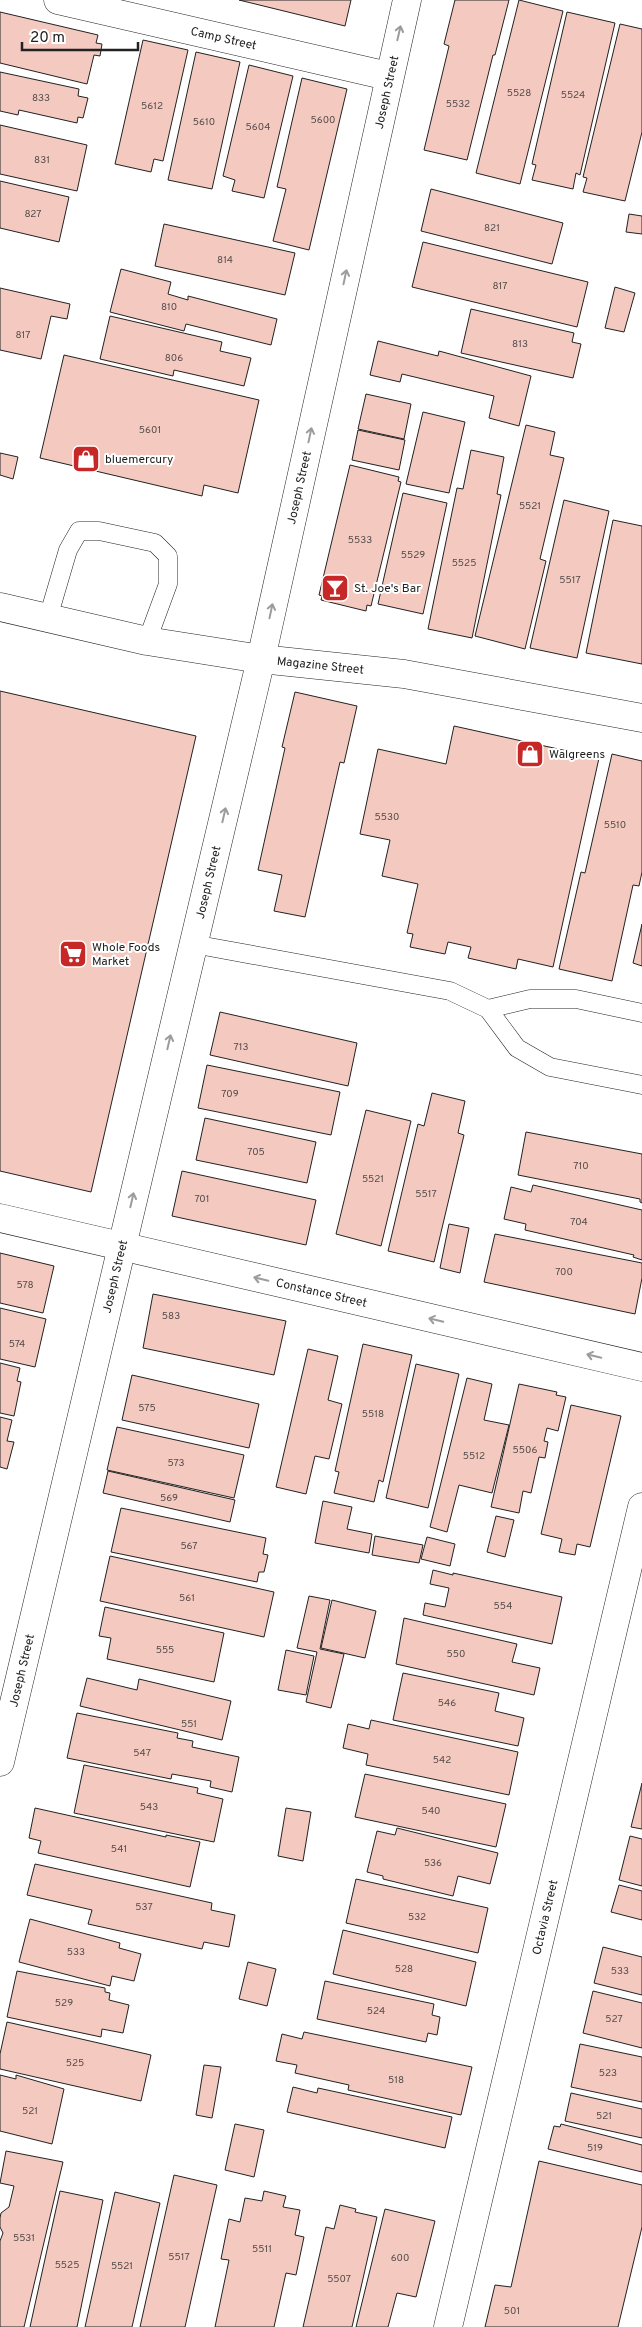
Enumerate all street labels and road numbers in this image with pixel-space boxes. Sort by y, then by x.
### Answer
street label: Camp Street [189,24,258,54]
street label: Joseph Street [372,54,403,131]
street label: Joseph Street [284,450,316,526]
street label: Magazine Street [276,654,365,679]
street label: Joseph Street [193,844,226,921]
street label: Joseph Street [99,1238,132,1315]
street label: Constance Street [274,1275,368,1312]
street label: Joseph Street [6,1633,39,1709]
street label: Octavia Street [529,1878,563,1957]

